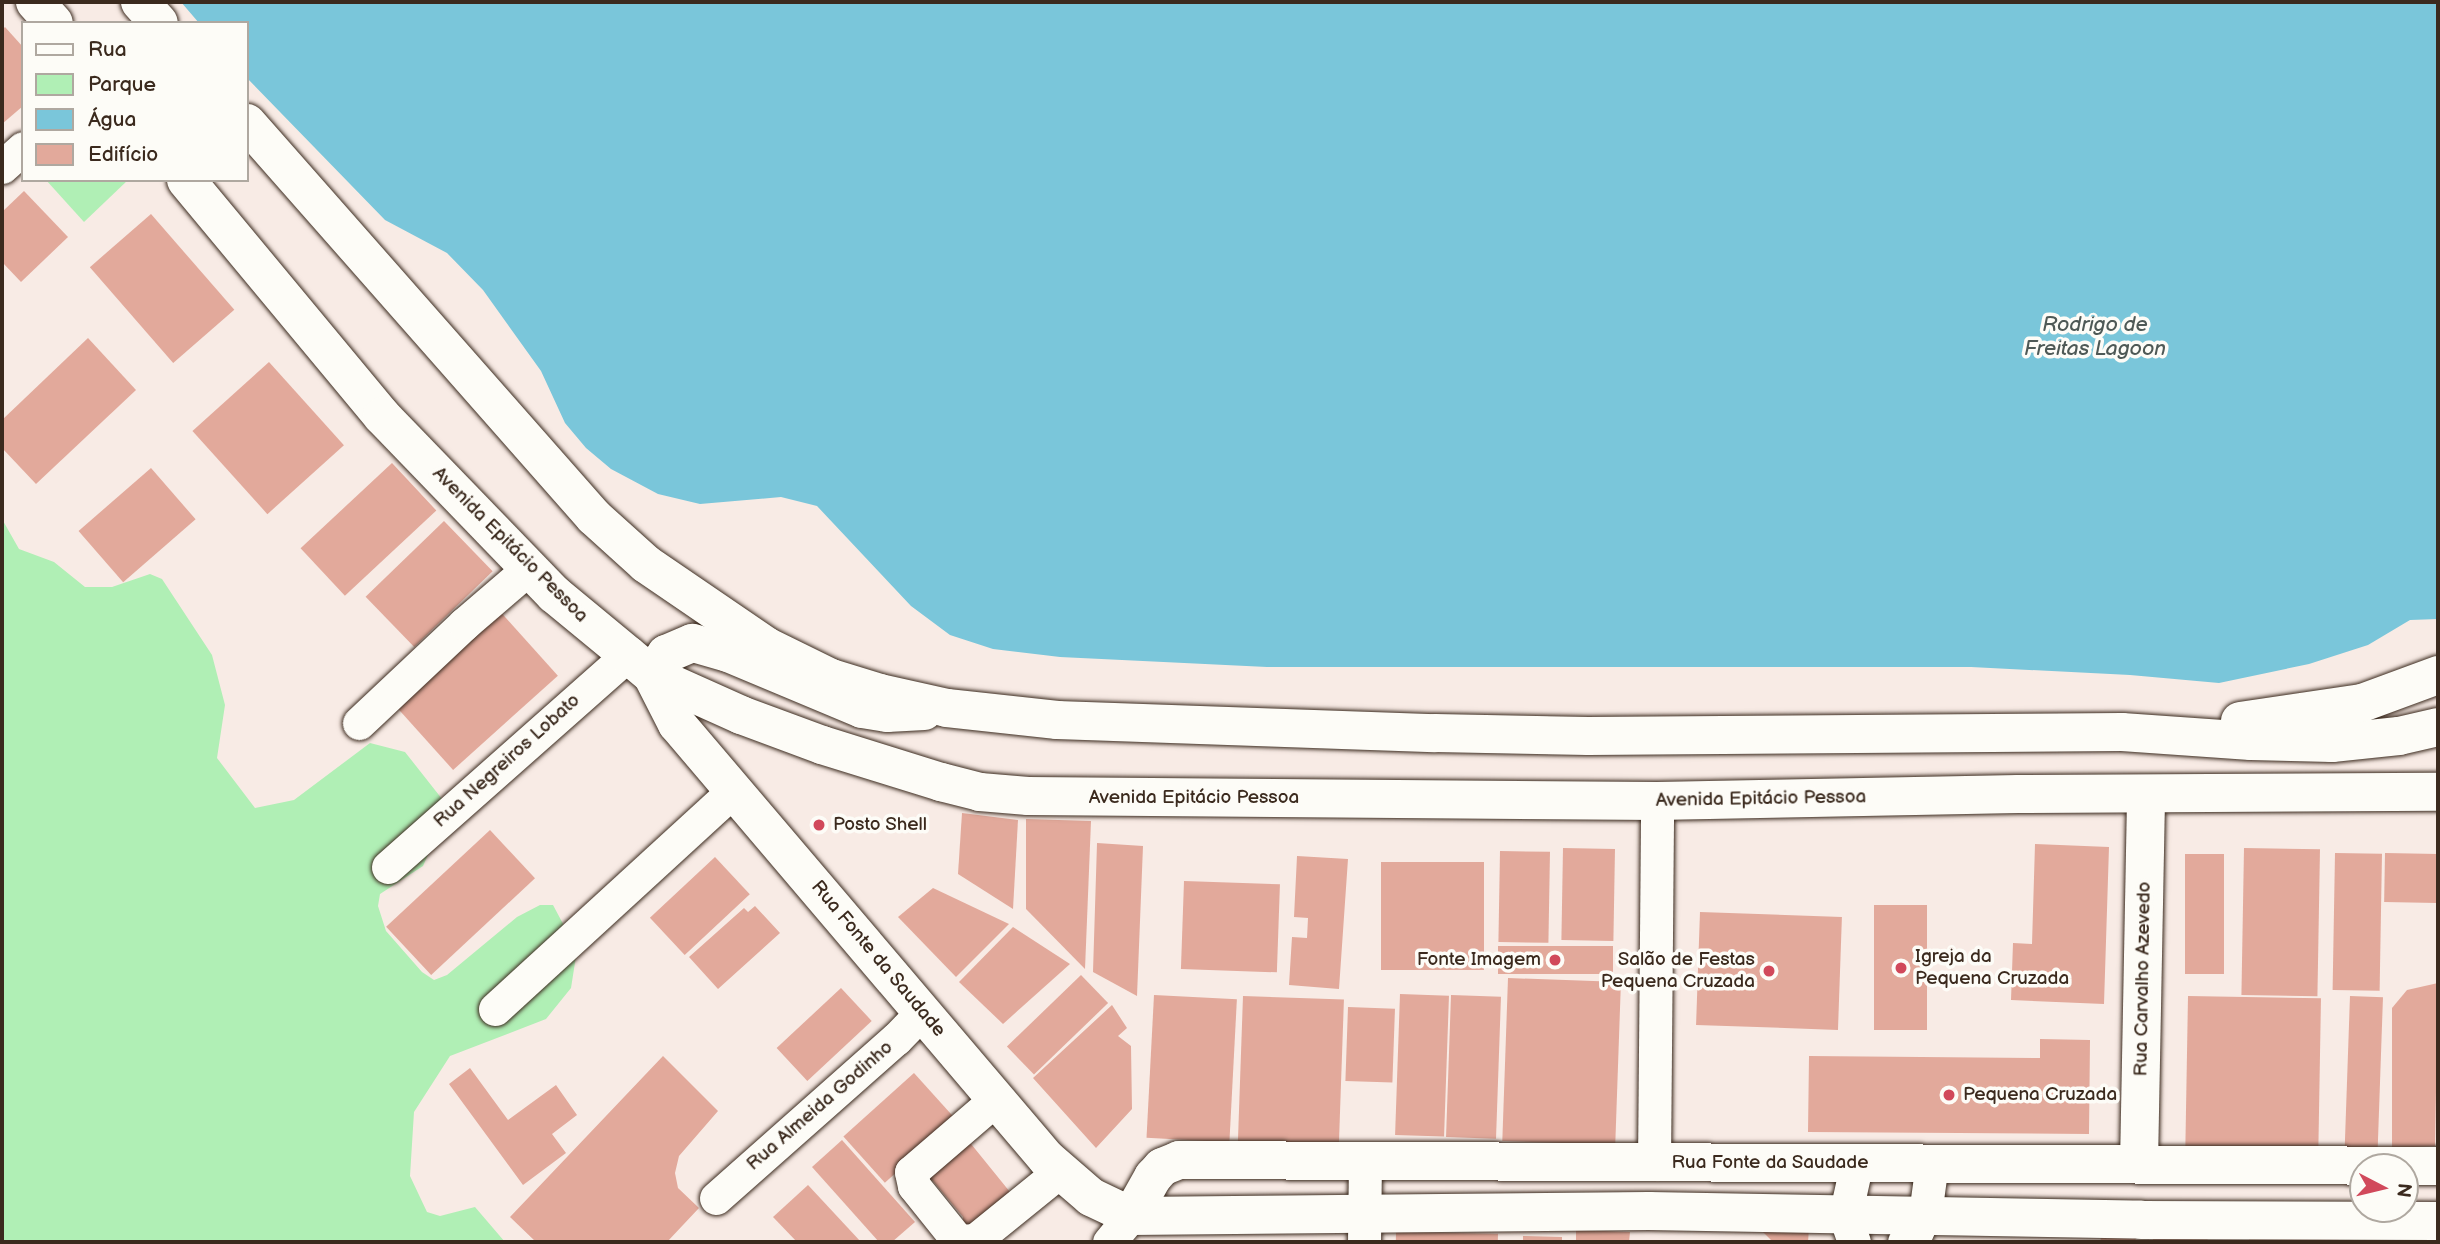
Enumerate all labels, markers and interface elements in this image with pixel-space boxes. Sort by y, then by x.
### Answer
legend [21,21,248,182]
text: Rua [88,37,127,62]
text: Parque [88,72,156,97]
text: Água [88,107,136,132]
text: Edifício [88,142,158,167]
water label: Rodrigo de Freitas Lagoon [2024,312,2166,362]
street label: Avenida Epitácio Pessoa [428,463,592,627]
street label: Rua Negreiros Lobato [429,689,585,833]
street label: Avenida Epitácio Pessoa [1656,786,1866,812]
street label: Avenida Epitácio Pessoa [1089,787,1299,809]
place label: Posto Shell [833,814,927,836]
marker: Posto Shell [811,817,827,833]
street label: Rua Fonte da Saudade [806,876,950,1042]
street label: Rua Carvalho Azevedo [2130,881,2156,1077]
place label: Igreja da Pequena Cruzada [1915,946,2069,990]
place label: Fonte Imagem [1417,949,1541,971]
place label: Salão de Festas Pequena Cruzada [1601,949,1755,993]
marker: Fonte Imagem [1547,952,1563,968]
marker: Igreja da Pequena Cruzada [1893,960,1909,976]
marker: Salão de Festas Pequena Cruzada [1761,963,1777,979]
street label: Rua Almeida Godinho [742,1036,898,1176]
place label: Pequena Cruzada [1963,1084,2117,1106]
marker: Pequena Cruzada [1941,1087,1957,1103]
street label: Rua Fonte da Saudade [1671,1152,1869,1174]
north arrow [2349,1153,2419,1223]
text: N [2391,1182,2416,1199]

